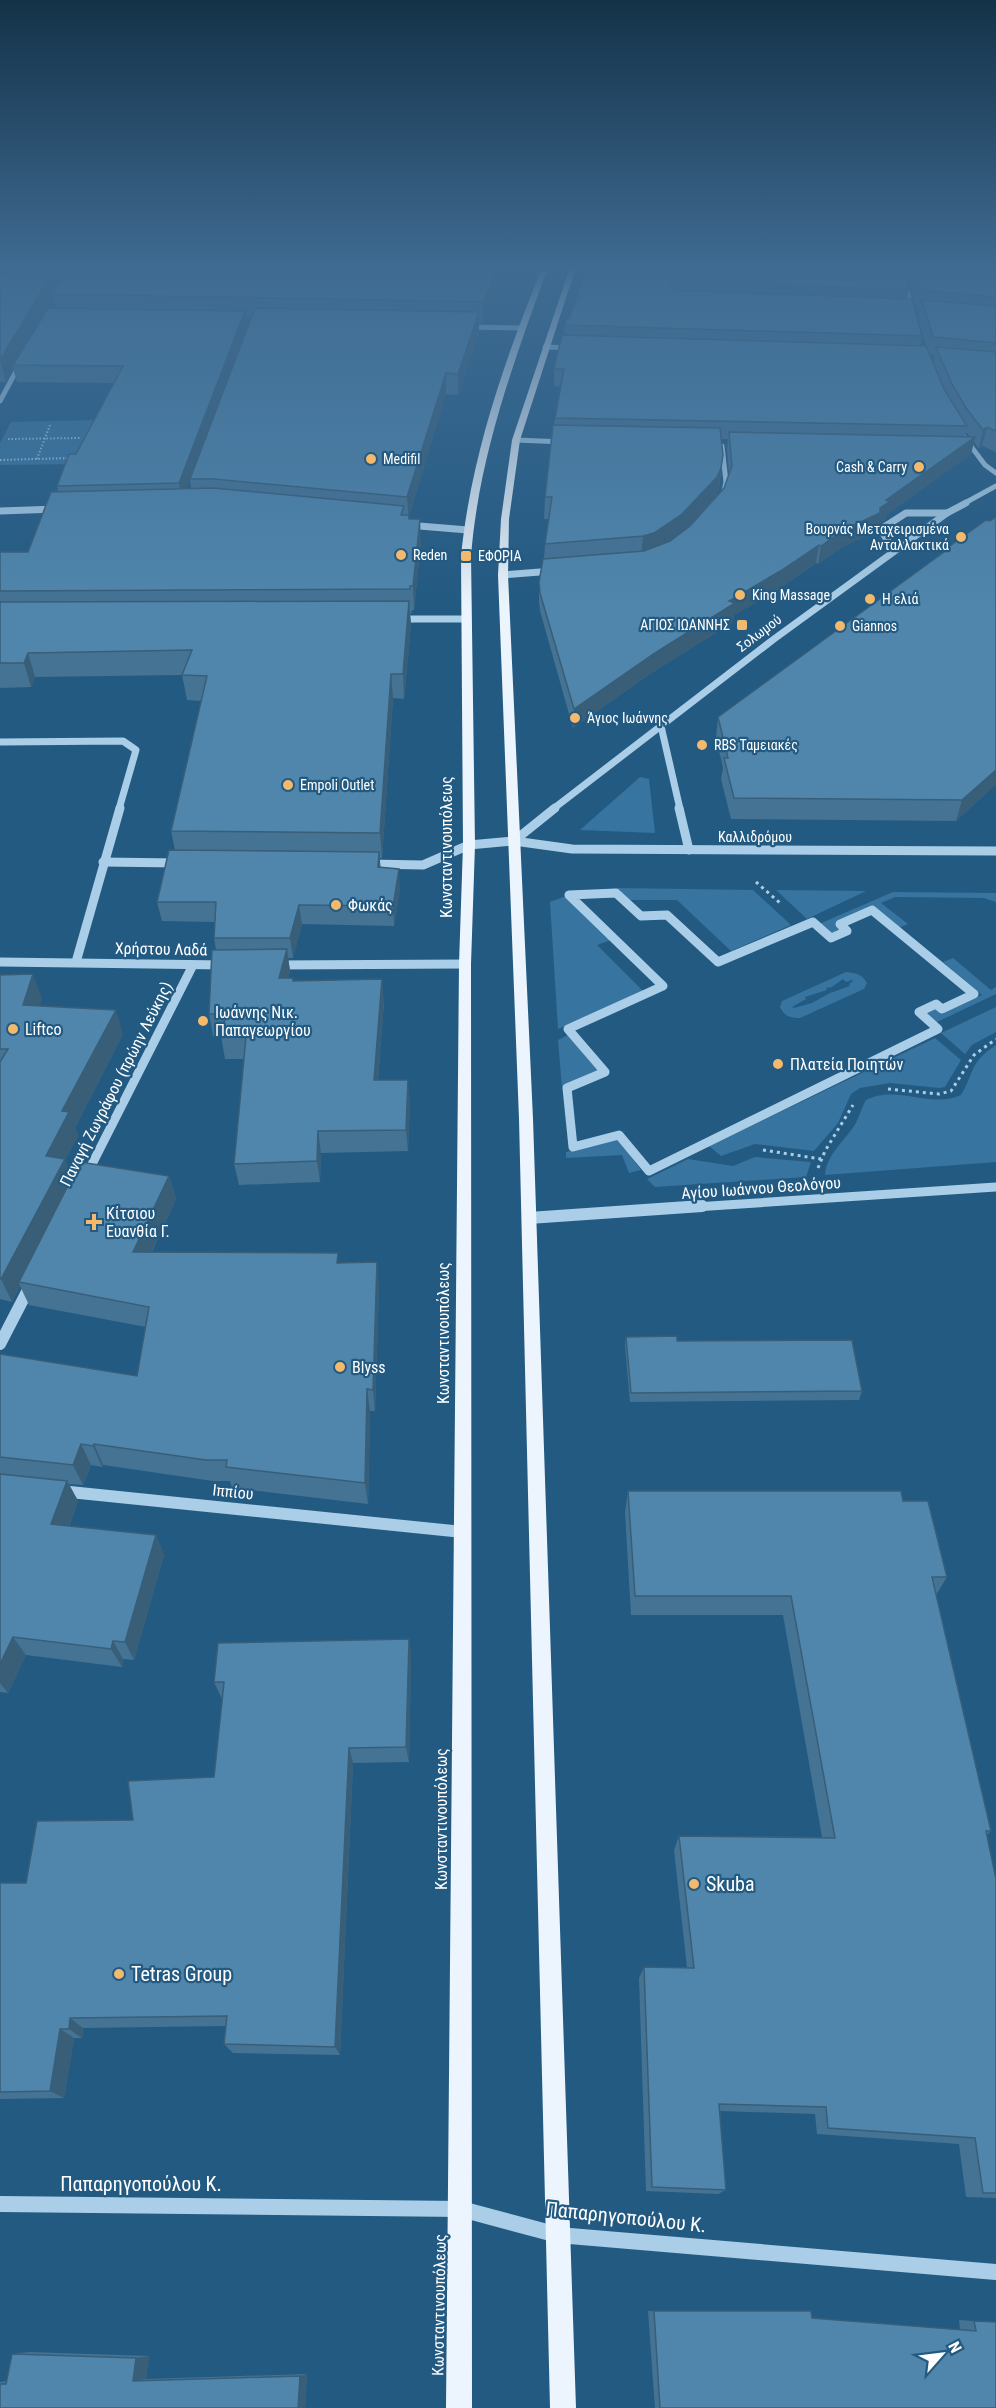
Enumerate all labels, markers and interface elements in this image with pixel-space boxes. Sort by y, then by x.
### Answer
place label: Medifil [383,451,420,467]
marker: Medifil [364,452,378,466]
place label: Cash & Carry [836,459,907,475]
marker: Cash & Carry [912,460,926,474]
place label: Βουρνάς Μεταχειρισμένα Ανταλλακτικά [806,521,949,553]
marker: Βουρνάς Μεταχειρισμένα Ανταλλακτικά [954,530,968,544]
place label: Reden [413,547,447,563]
marker: Reden [394,548,408,562]
place label: ΕΦΟΡΙΑ [478,548,522,564]
marker: ΕΦΟΡΙΑ [459,549,473,563]
place label: King Massage [752,587,830,603]
marker: King Massage [733,588,747,602]
place label: Η ελιά [882,591,918,607]
marker: Η ελιά [863,592,877,606]
street label: Σολωμού [734,611,785,655]
place label: ΑΓΙΟΣ ΙΩΑΝΝΗΣ [640,617,730,633]
marker: ΑΓΙΟΣ ΙΩΑΝΝΗΣ [735,618,749,632]
place label: Giannos [852,618,897,634]
marker: Giannos [833,619,847,633]
place label: Άγιος Ιωάννης [587,710,668,726]
marker: Άγιος Ιωάννης [568,711,582,725]
place label: RBS Ταμειακές [714,737,798,753]
marker: RBS Ταμειακές [695,738,709,752]
street label: Κωνσταντινουπόλεως [437,776,456,918]
place label: Empoli Outlet [300,777,374,793]
marker: Empoli Outlet [281,778,295,792]
street label: Καλλιδρόμου [718,829,792,845]
place label: Φωκάς [348,896,393,915]
marker: Φωκάς [329,898,343,912]
street label: Χρήστου Λαδά [115,939,207,959]
street label: Παναγή Ζωγράφου (πρώην Λεύκης) [56,978,176,1190]
place label: Ιωάννης Νικ. Παπαγεωργίου [215,1003,311,1040]
marker: Ιωάννης Νικ. Παπαγεωργίου [196,1014,210,1028]
place label: Liftco [25,1020,62,1039]
marker: Liftco [6,1022,20,1036]
place label: Πλατεία Ποιητών [790,1055,903,1074]
marker: Πλατεία Ποιητών [771,1057,785,1071]
street label: Αγίου Ιωάννου Θεολόγου [681,1173,841,1203]
place label: Κίτσιου Ευανθία Γ. [106,1204,170,1241]
marker: Κίτσιου Ευανθία Γ. [87,1215,101,1229]
street label: Κωνσταντινουπόλεως [434,1262,453,1404]
place label: Blyss [352,1358,386,1377]
marker: Blyss [333,1360,347,1374]
street label: Ιππίου [212,1480,254,1504]
street label: Κωνσταντινουπόλεως [432,1748,451,1890]
place label: Skuba [706,1872,755,1896]
marker: Skuba [687,1877,701,1891]
place label: Tetras Group [131,1962,232,1986]
marker: Tetras Group [112,1967,126,1981]
street label: Παπαρηγοπούλου Κ. [60,2172,222,2196]
street label: Παπαρηγοπούλου Κ. [544,2197,708,2237]
street label: Κωνσταντινουπόλεως [428,2234,450,2376]
north arrow [912,2324,972,2384]
text: N [944,2338,965,2356]

